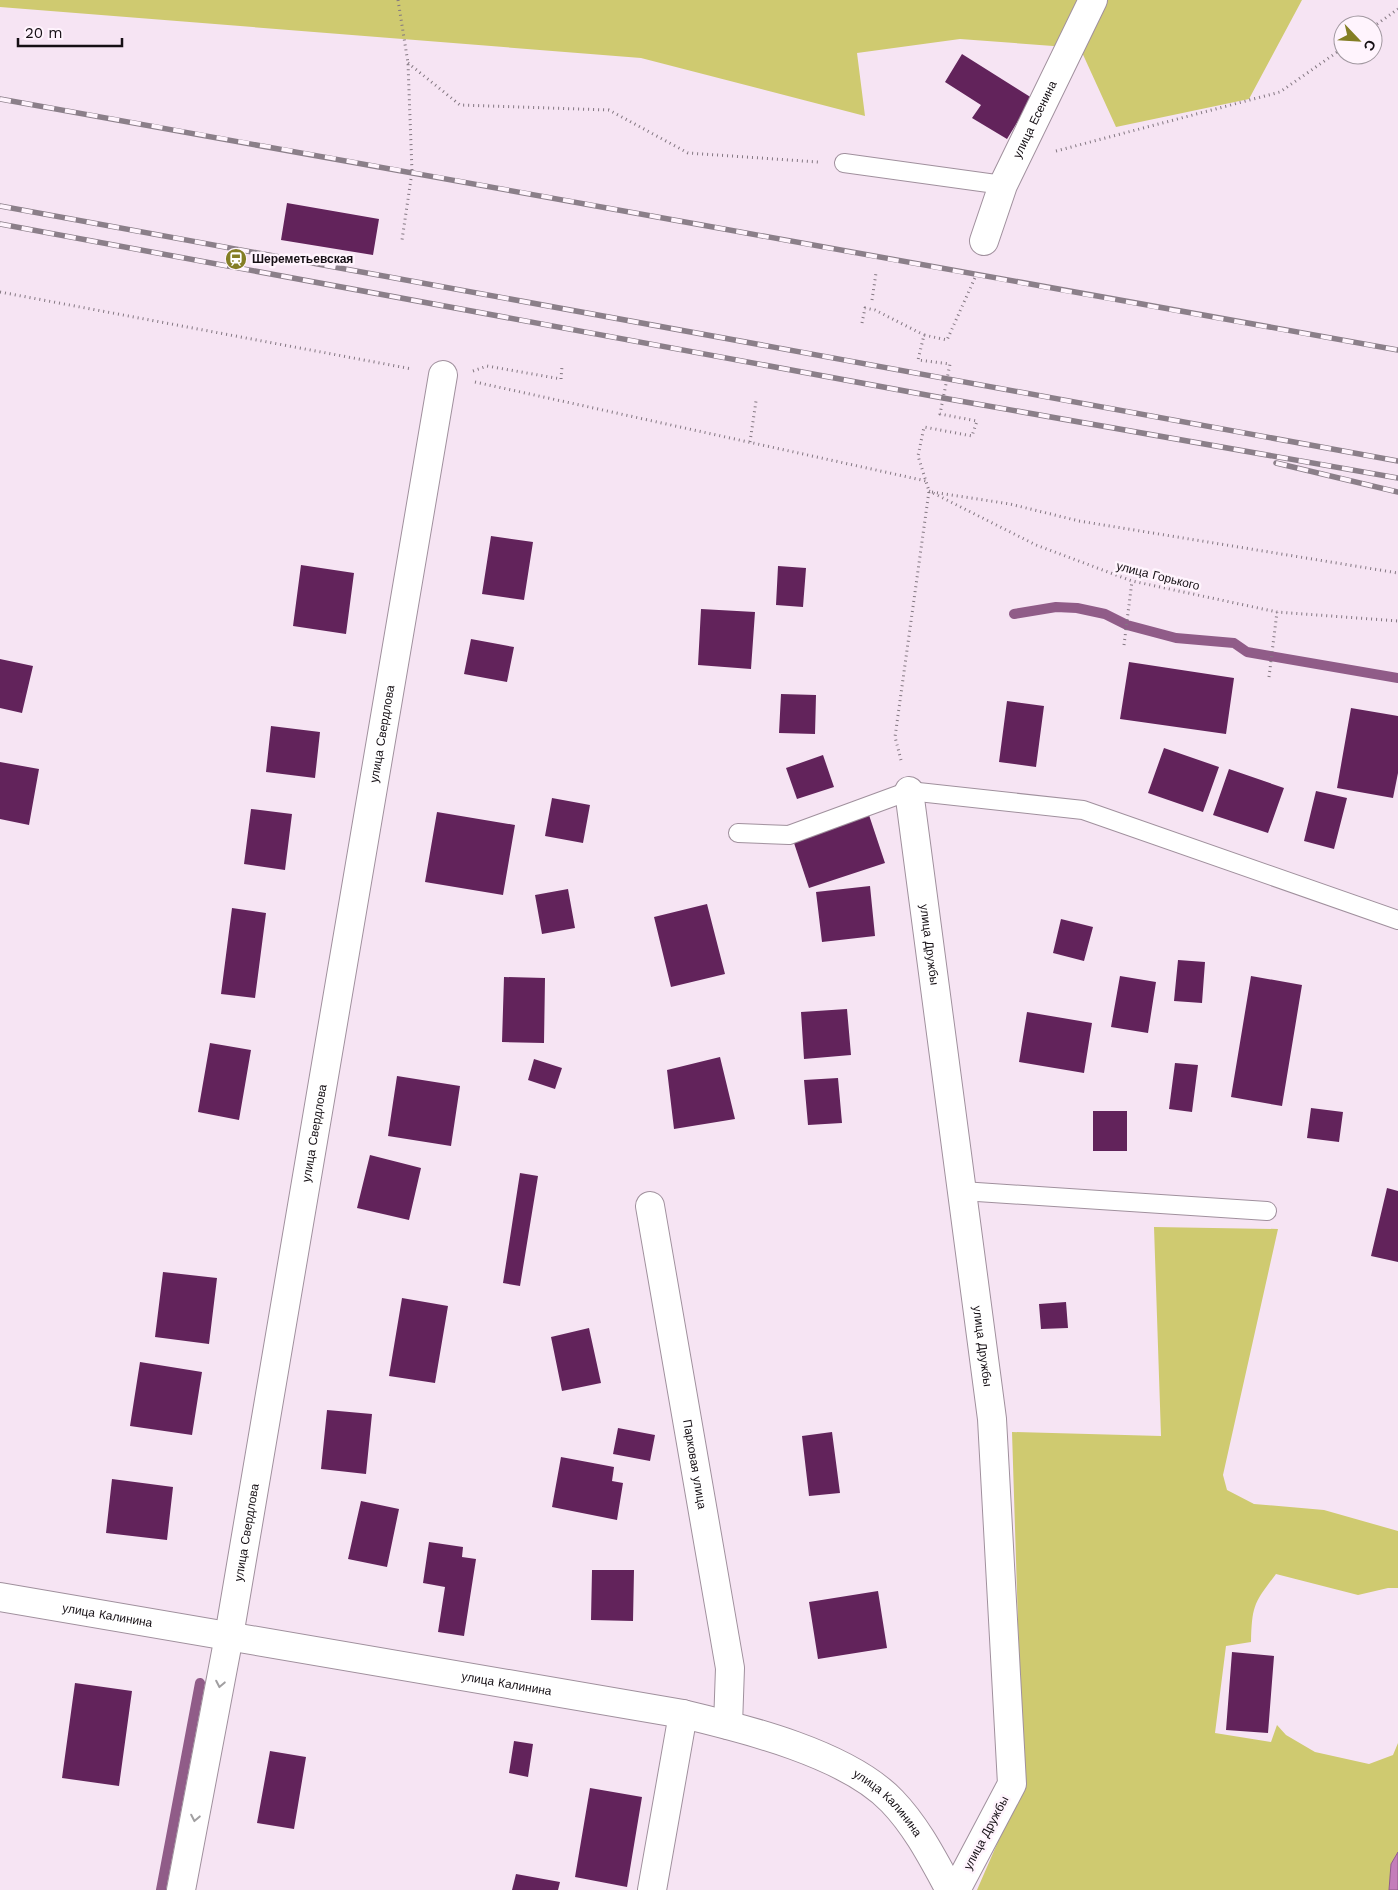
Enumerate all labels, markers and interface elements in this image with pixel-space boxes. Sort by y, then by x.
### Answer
scale bar [18,15,121,47]
north arrow [1333,15,1383,65]
text: 20 m [25,24,63,42]
text: С [1360,38,1379,53]
street label: улица Есенина [1010,78,1060,160]
station icon: Шереметьевская [224,247,248,271]
place label: Шереметьевская [252,252,353,266]
street label: улица Горького [1115,559,1201,593]
street label: улица Свердлова [367,684,397,784]
street label: улица Дружбы [917,903,942,986]
street label: улица Свердлова [299,1083,330,1183]
street label: улица Дружбы [970,1305,995,1388]
street label: Парковая улица [680,1418,709,1510]
street label: улица Свердлова [231,1482,262,1582]
street label: улица Калинина [61,1601,154,1630]
street label: улица Калинина [460,1669,553,1698]
one-way arrow [215,1680,225,1689]
street label: улица Калинина [851,1766,925,1840]
street label: улица Дружбы [961,1794,1011,1872]
one-way arrow [190,1813,200,1822]

